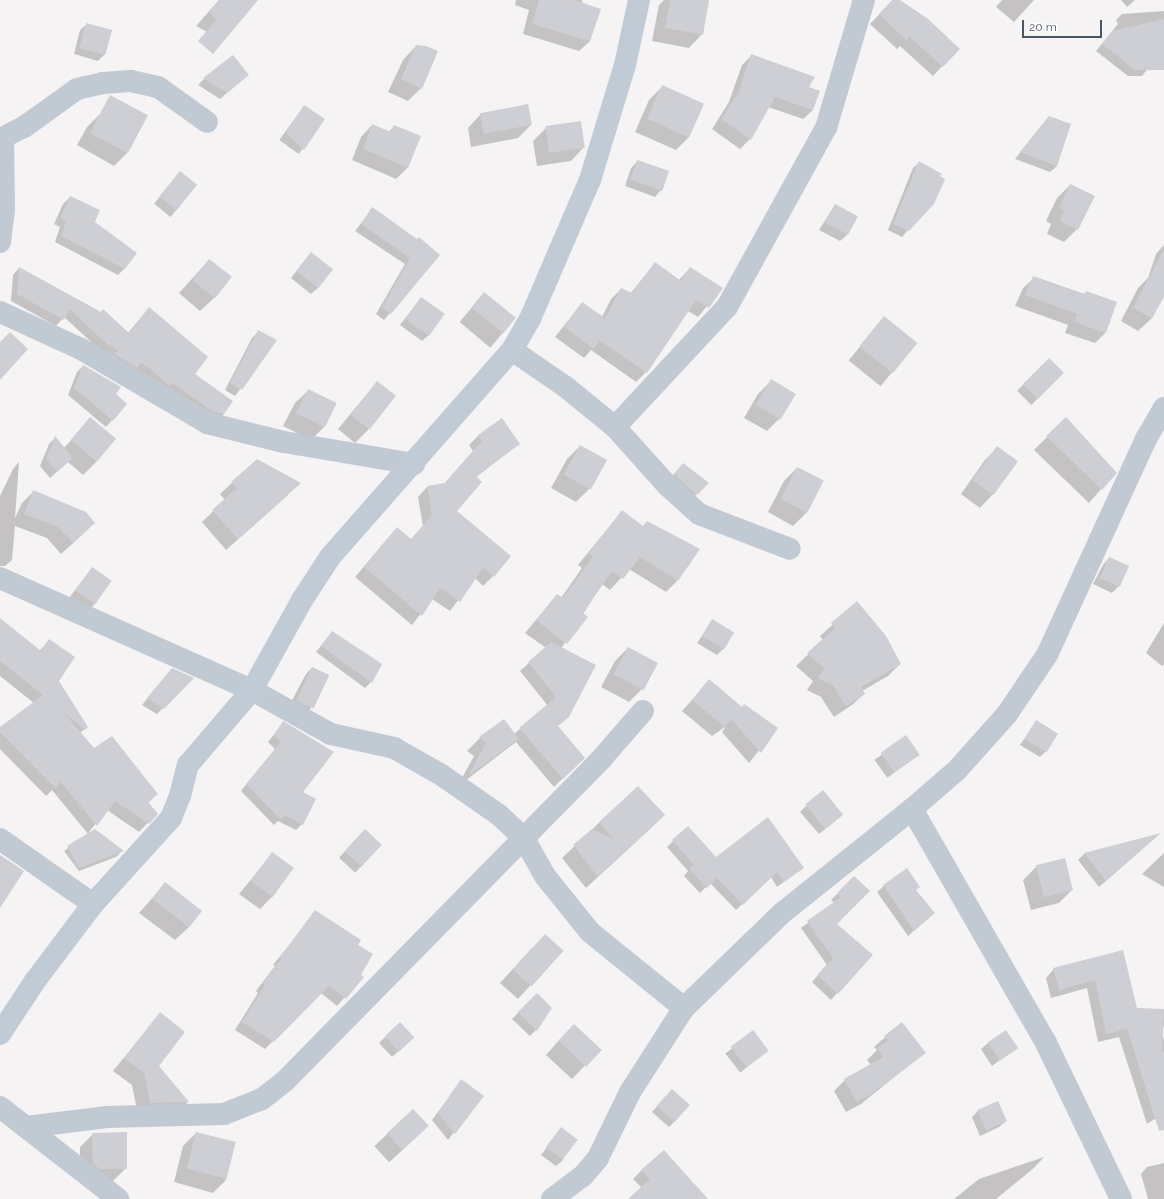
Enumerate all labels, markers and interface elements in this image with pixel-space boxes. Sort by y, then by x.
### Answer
scale bar [1024,12,1104,38]
text: 20 m [1029,20,1057,34]

